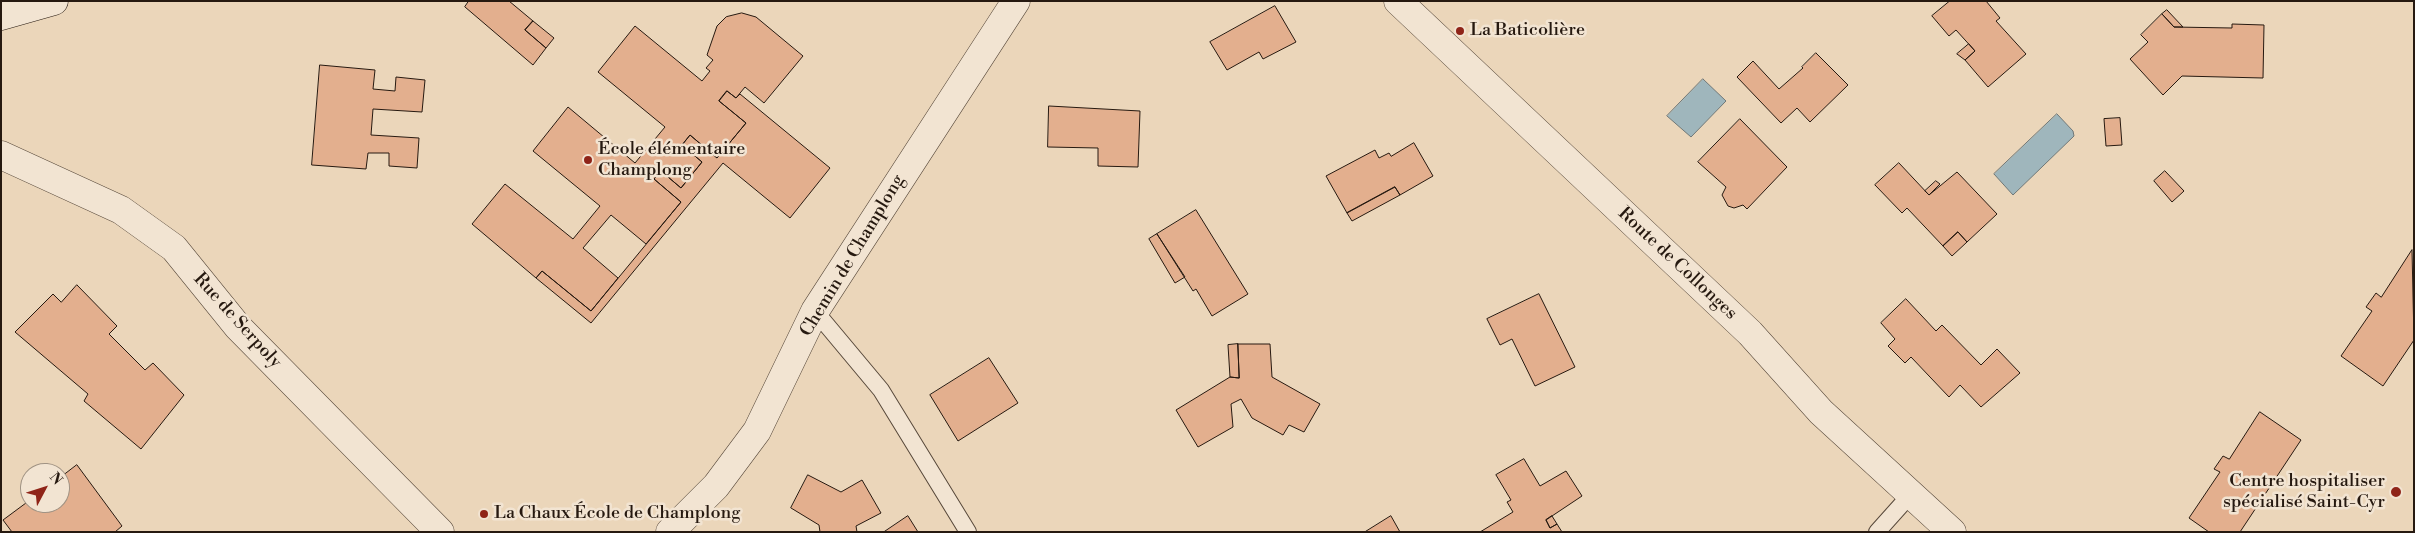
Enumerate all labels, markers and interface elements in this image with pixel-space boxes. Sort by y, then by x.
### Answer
place label: La Baticolière [1470,20,1585,42]
marker: La Baticolière [1454,25,1466,37]
place label: École élémentaire Champlong [598,139,745,182]
marker: École élémentaire Champlong [582,154,594,166]
street label: Chemin de Champlong [796,171,910,341]
street label: Route de Collonges [1613,203,1741,325]
street label: Rue de Serpoly [189,269,285,373]
north arrow [20,463,70,513]
text: N [45,469,66,489]
place label: Centre hospitaliser spécialisé Saint-Cyr [2223,471,2385,514]
marker: Centre hospitaliser spécialisé Saint-Cyr [2389,485,2403,499]
place label: La Chaux École de Champlong [494,503,741,525]
marker: La Chaux École de Champlong [478,508,490,520]

